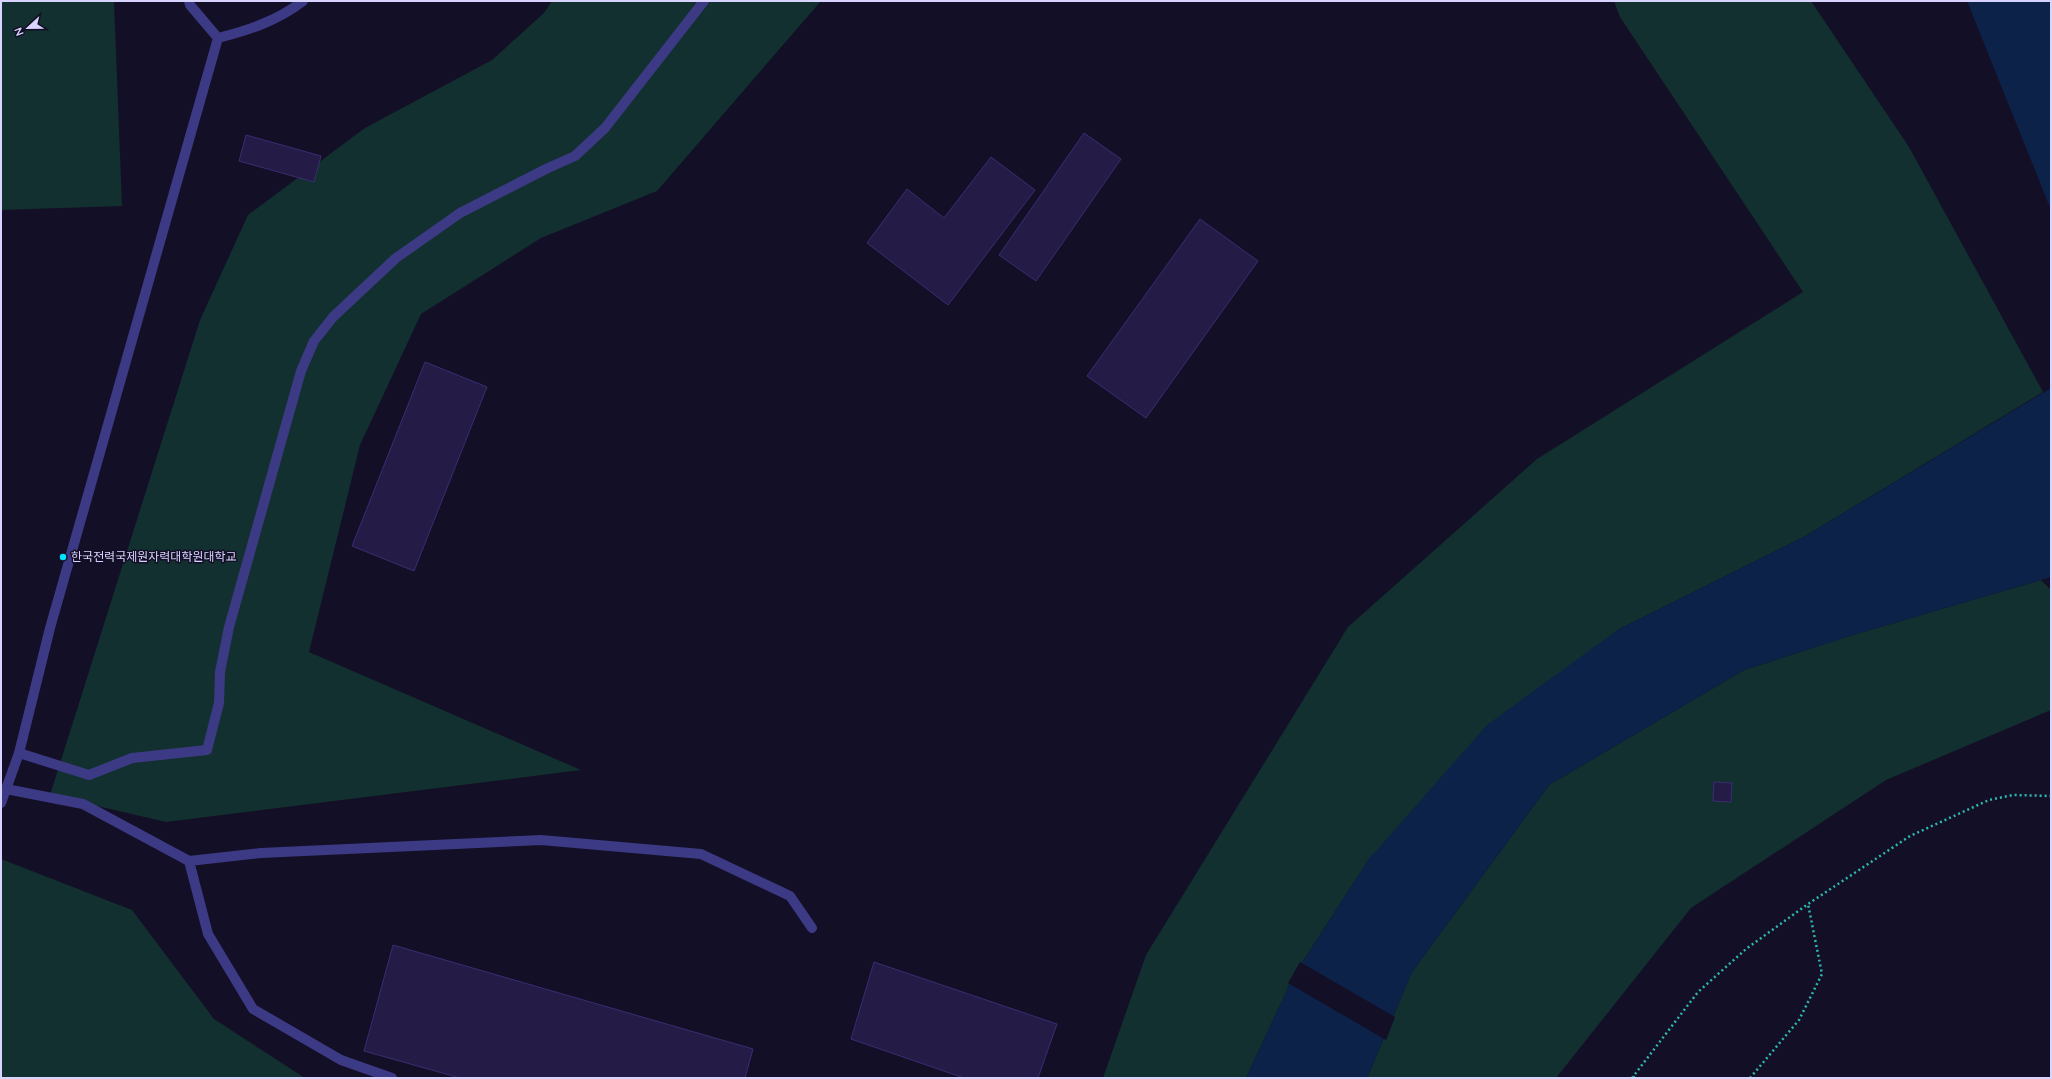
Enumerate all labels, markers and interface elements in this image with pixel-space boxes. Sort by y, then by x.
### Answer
north arrow [8,8,48,48]
text: N [11,25,27,38]
place label: 한국전력국제원자력대학원대학교 [71,549,237,564]
marker: 한국전력국제원자력대학원대학교 [58,552,68,562]

